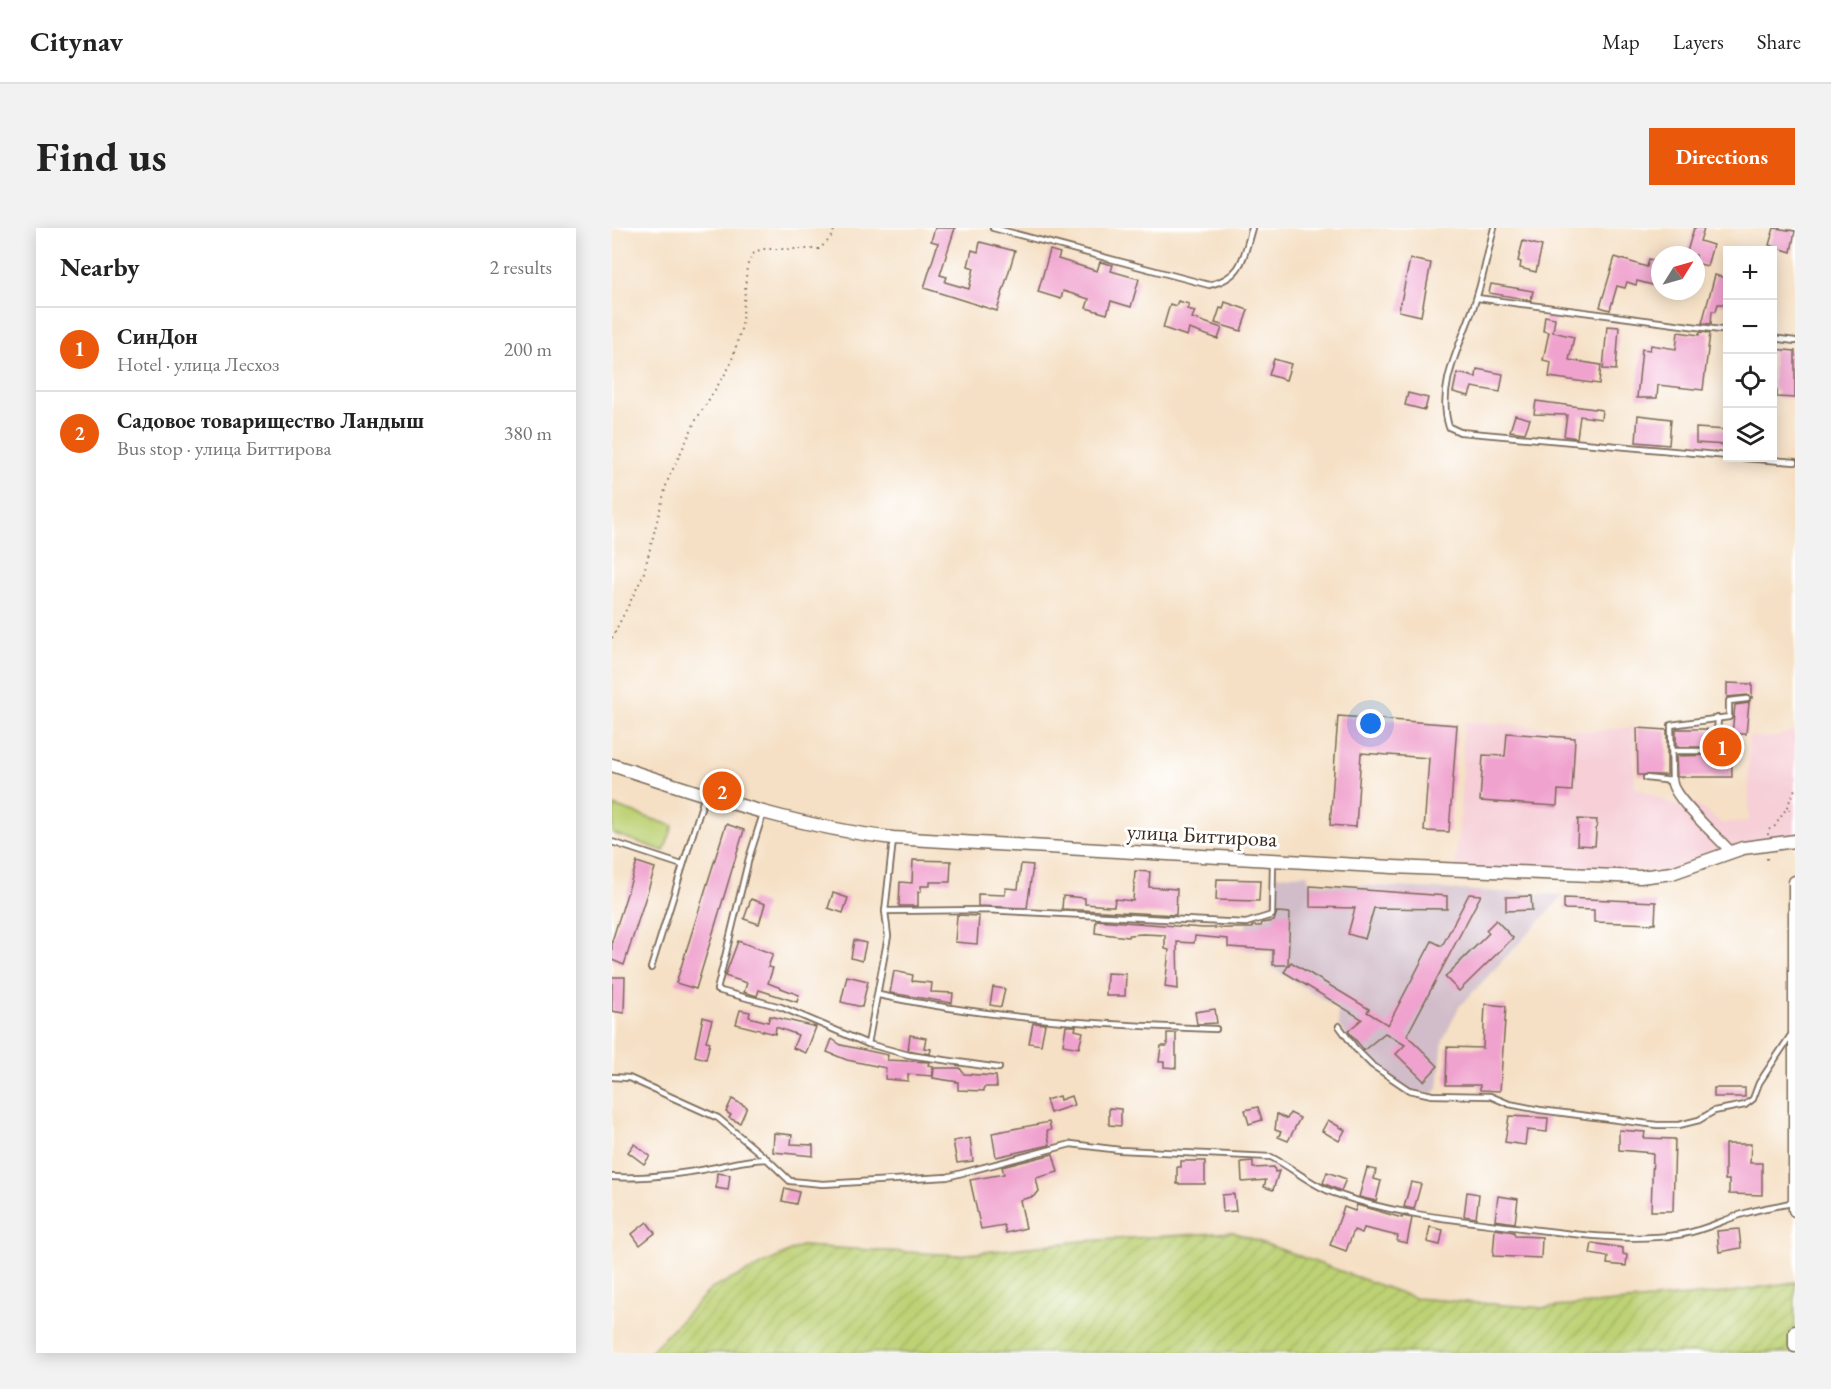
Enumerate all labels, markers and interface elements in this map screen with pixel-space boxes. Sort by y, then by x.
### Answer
text: Citynav [30,23,123,59]
text: Map [1602,28,1640,55]
text: Layers [1673,28,1724,55]
text: Share [1757,28,1801,55]
button: Directions [1649,128,1795,185]
text: Find us [36,129,167,184]
north arrow [1651,246,1705,300]
map controls [1723,246,1777,462]
button: + [1723,246,1777,300]
text: Nearby [60,250,140,284]
text: 2 results [489,254,552,280]
button: − [1723,300,1777,354]
text: СинДон [117,322,198,351]
text: 1 [74,336,85,362]
text: 200 m [504,336,552,362]
text: Hotel · улица Лесхоз [117,351,279,377]
button: locate [1723,354,1777,408]
text: Садовое товарищество Ландыш [117,406,424,435]
button: layers [1723,408,1777,462]
text: 2 [74,420,85,446]
text: 380 m [504,420,552,446]
text: Bus stop · улица Биттирова [117,435,331,461]
your location [1356,709,1385,738]
pin: 1 [1702,724,1742,770]
pin: 2 [702,768,742,814]
street label: улица Биттирова [1126,817,1278,853]

